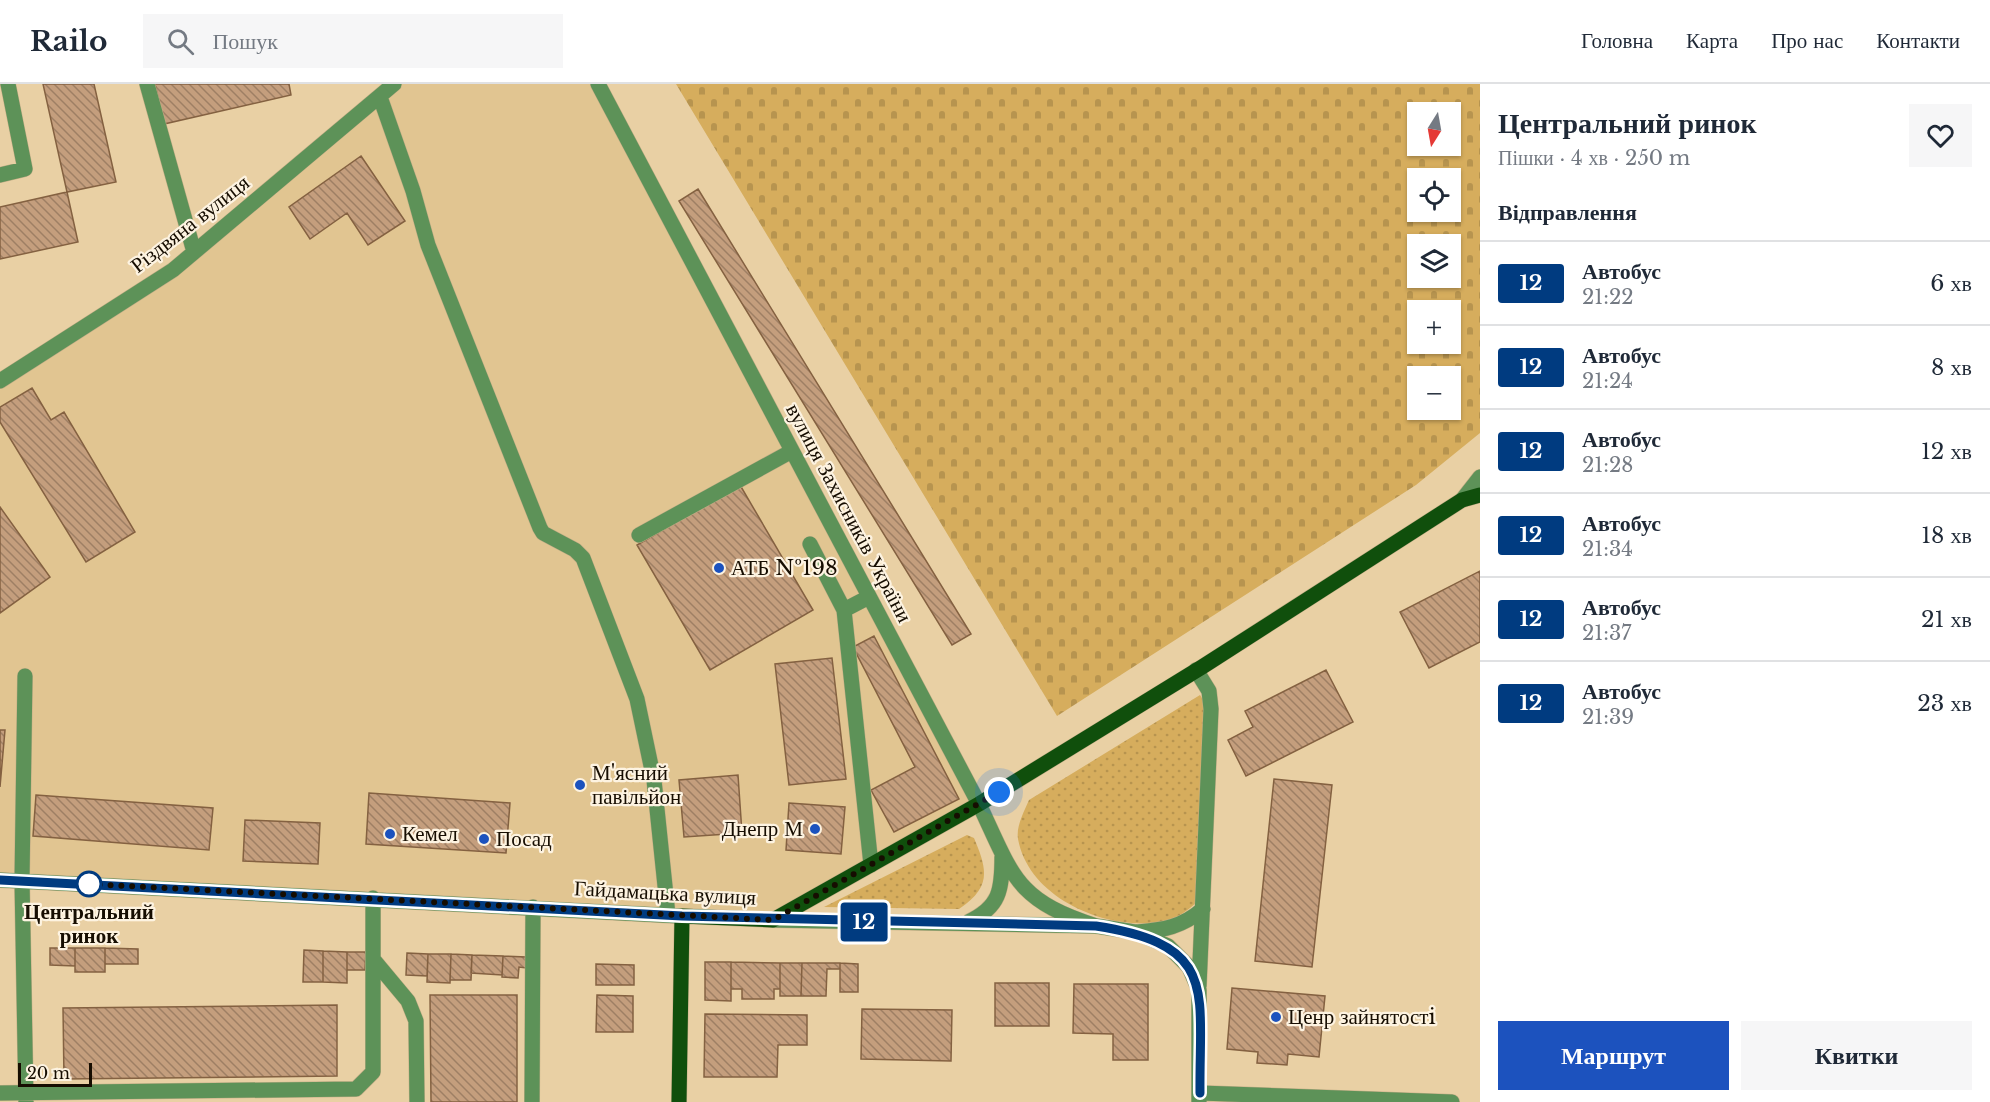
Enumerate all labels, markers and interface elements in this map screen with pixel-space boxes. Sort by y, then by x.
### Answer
search box [143,14,563,68]
text: Railo [30,24,107,59]
icon: search [164,25,197,58]
text: Пошук [212,28,278,55]
text: Головна [1581,28,1653,54]
text: Карта [1686,28,1738,54]
text: Про нас [1771,28,1843,54]
text: Контакти [1876,28,1960,54]
north arrow [1407,102,1461,156]
map controls [1407,102,1461,420]
button: heart [1909,104,1972,167]
text: Центральний ринок [1498,106,1757,141]
text: Пішки · 4 хв · 250 m [1498,146,1690,170]
button: locate [1407,168,1461,222]
street label: Різдвяна вулиця [125,169,255,278]
text: Відправлення [1498,199,1637,226]
button: layers [1407,234,1461,288]
text: Автобус [1582,258,1661,285]
text: 12 [1520,270,1542,296]
text: 6 хв [1930,270,1972,297]
text: 21:22 [1582,285,1634,309]
button: + [1407,300,1461,354]
text: Автобус [1582,342,1661,369]
text: 12 [1520,354,1542,380]
text: 8 хв [1931,354,1972,381]
button: − [1407,366,1461,420]
text: 21:24 [1582,369,1633,393]
street label: вулиця Захисників України [780,399,918,627]
text: Автобус [1582,426,1661,453]
text: 12 [1520,438,1542,464]
text: 12 хв [1921,438,1972,465]
text: 21:28 [1582,453,1633,477]
text: Автобус [1582,510,1661,537]
text: 12 [1520,522,1542,548]
text: 18 хв [1921,522,1972,549]
text: 21:34 [1582,537,1633,561]
place label: АТБ №198 [731,555,838,581]
marker: АТБ №198 [712,561,726,575]
text: Автобус [1582,594,1661,621]
text: 12 [1520,606,1542,632]
text: 21 хв [1921,606,1972,633]
text: 21:37 [1582,621,1631,645]
text: Автобус [1582,678,1661,705]
text: 12 [1520,690,1542,716]
text: 23 хв [1917,690,1972,717]
text: 21:39 [1582,705,1634,729]
place label: М'ясний павільйон [592,760,681,810]
your location [984,777,1014,807]
marker: М'ясний павільйон [573,778,587,792]
place label: Днепр М [722,816,803,842]
place label: Кемел [402,821,458,847]
marker: Днепр М [808,822,822,836]
place label: Посад [496,826,552,852]
marker: Кемел [383,827,397,841]
marker: Посад [477,832,491,846]
marker: Центральний ринок [76,871,102,897]
street label: Гайдамацька вулиця [573,875,757,911]
place label: Центральний ринок [24,899,154,949]
line badge: 12 [837,902,891,942]
text: 12 [853,909,875,935]
place label: Ценр зайнятостi [1288,1004,1436,1030]
marker: Ценр зайнятостi [1269,1010,1283,1024]
button: Маршрут [1498,1021,1729,1090]
button: Квитки [1741,1021,1972,1090]
scale bar [18,1060,92,1088]
text: 20 m [27,1063,70,1083]

